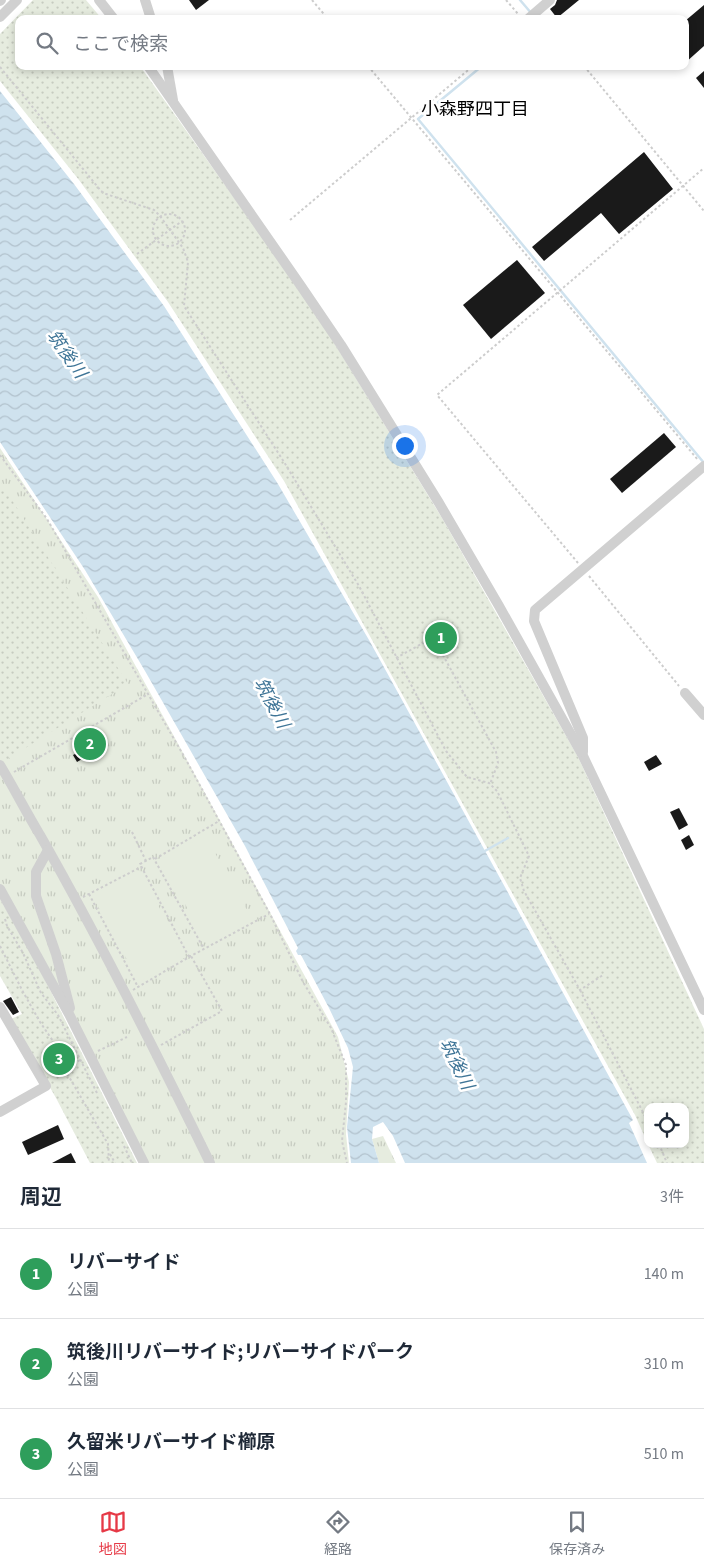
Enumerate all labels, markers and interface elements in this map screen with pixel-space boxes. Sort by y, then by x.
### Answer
search box [15,15,689,70]
icon: search [33,29,61,57]
text: ここで検索 [73,31,168,58]
district label: 小森野四丁目 [421,97,529,122]
water label: 筑後川 [41,325,93,385]
your location [392,433,418,459]
pin: 1 [425,619,457,657]
water label: 筑後川 [248,674,296,735]
pin: 2 [74,725,106,763]
water label: 筑後川 [433,1034,480,1096]
pin: 3 [43,1040,75,1078]
map controls [644,1103,689,1148]
button: locate [644,1103,689,1148]
text: 周辺 [20,1182,62,1212]
text: 3件 [660,1186,684,1208]
text: リバーサイド [67,1249,181,1276]
text: 1 [32,1263,40,1285]
text: 140 m [644,1263,684,1285]
text: 公園 [67,1279,99,1301]
text: 筑後川リバーサイド;リバーサイドパーク [67,1339,414,1366]
text: 2 [32,1353,40,1375]
text: 310 m [644,1353,684,1375]
text: 公園 [67,1369,99,1391]
text: 久留米リバーサイド櫛原 [67,1429,276,1456]
text: 3 [32,1443,40,1465]
text: 510 m [644,1443,684,1465]
text: 公園 [67,1459,99,1481]
tab: 地図 [99,1508,127,1560]
tab: 経路 [324,1508,352,1560]
tab: 保存済み [549,1508,605,1560]

